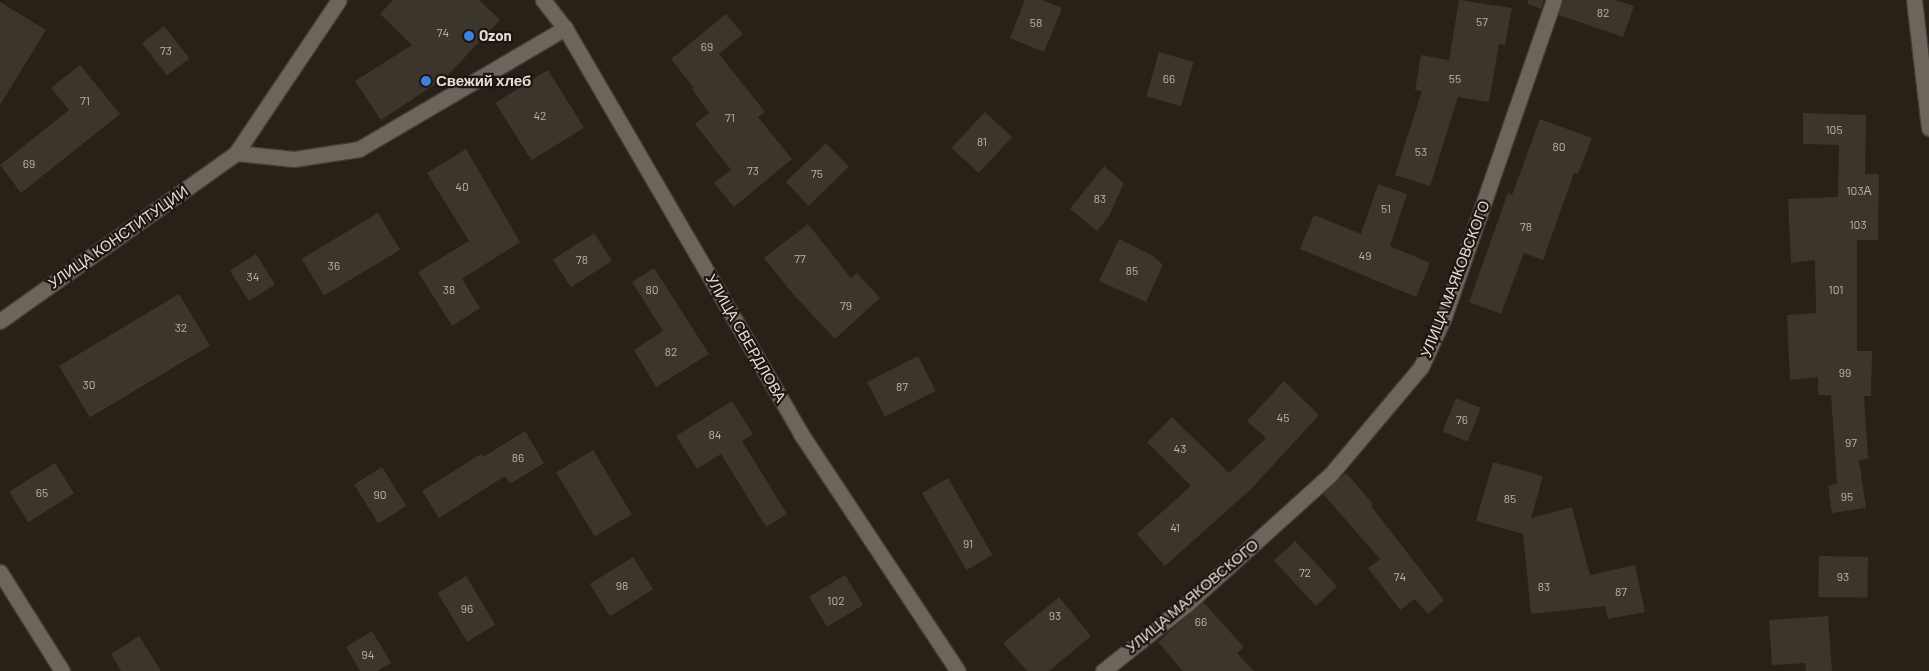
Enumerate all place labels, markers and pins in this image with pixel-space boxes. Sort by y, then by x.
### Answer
place label: Ozon [479,27,512,45]
marker: Ozon [463,30,475,42]
place label: Свежий хлеб [436,72,531,90]
marker: Свежий хлеб [420,75,432,87]

